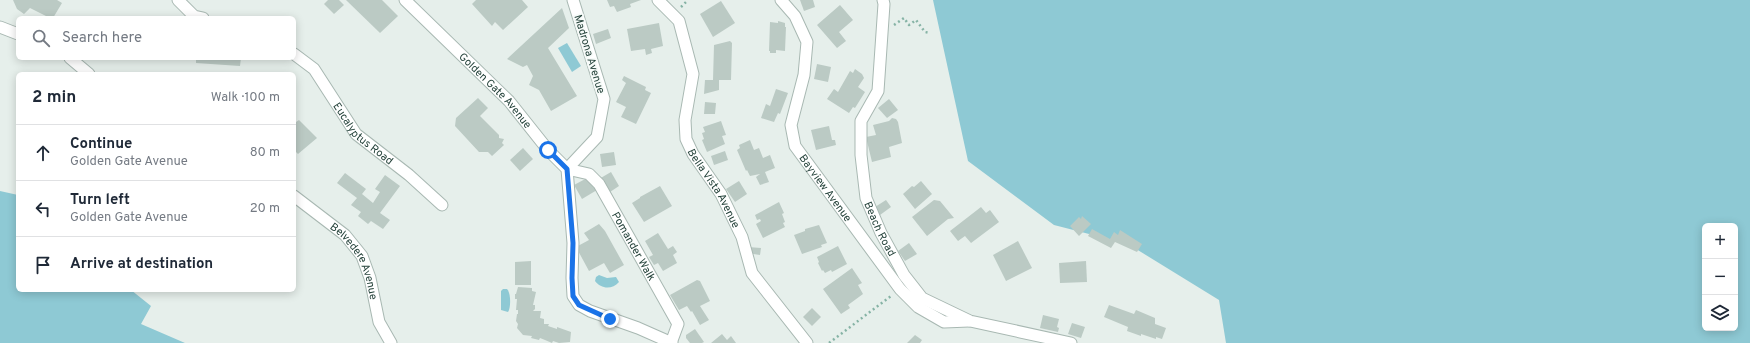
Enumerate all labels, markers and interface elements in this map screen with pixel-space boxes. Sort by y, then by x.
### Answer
street label: Madrona Avenue [570,13,608,95]
search box [16,16,296,60]
icon: search [30,27,52,49]
text: Search here [62,29,142,48]
street label: Golden Gate Avenue [455,50,534,132]
text: 2 min [32,87,76,109]
text: Walk · 100 m [211,90,280,106]
street label: Eucalyptus Road [329,100,396,168]
text: Continue [70,135,132,154]
route start [539,141,557,159]
icon: ahead [32,142,54,164]
text: 80 m [250,145,280,161]
street label: Bella Vista Avenue [684,147,743,231]
street label: Bayview Avenue [796,152,854,225]
text: Golden Gate Avenue [70,154,188,170]
text: Turn left [70,191,130,210]
icon: left [32,198,54,220]
street label: Beach Road [860,200,898,259]
text: 20 m [250,201,280,217]
text: Golden Gate Avenue [70,210,188,226]
street label: Pomander Walk [608,210,658,284]
street label: Belvedere Avenue [327,220,380,301]
map controls [1702,223,1738,331]
button: + [1702,223,1738,259]
icon: arrive [32,254,54,276]
text: Arrive at destination [70,255,213,274]
button: − [1702,259,1738,295]
button: layers [1702,295,1738,331]
route end [601,310,619,328]

